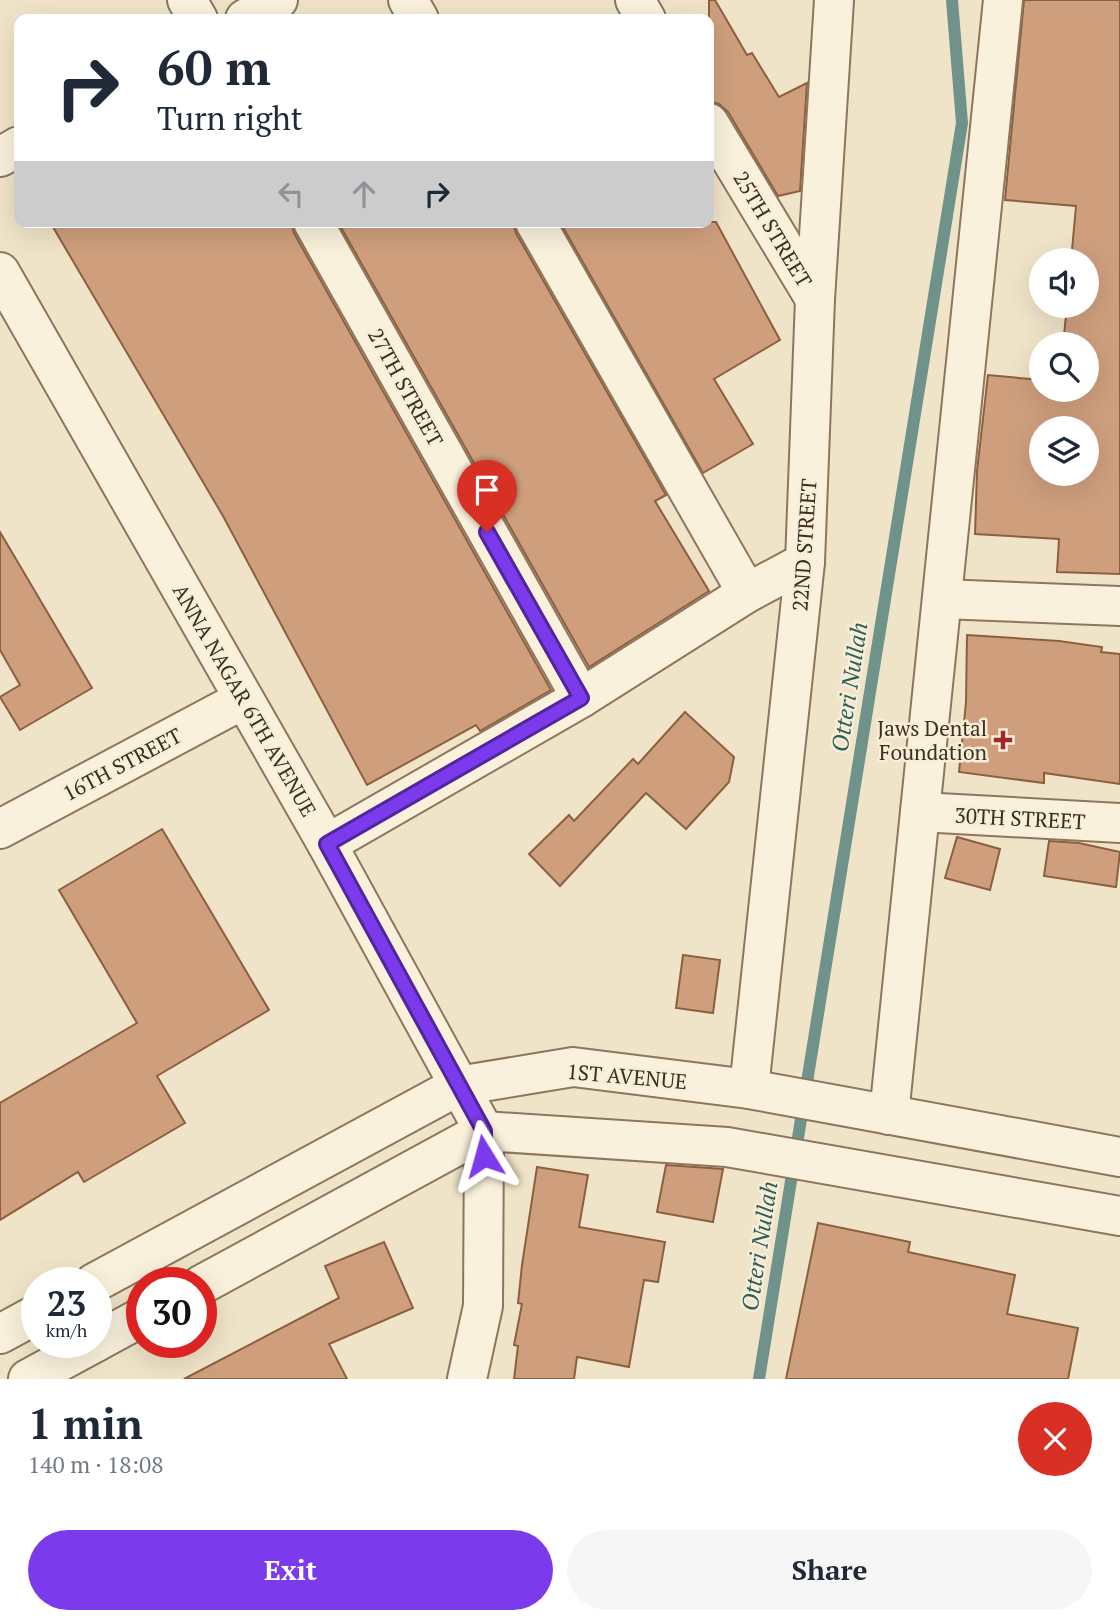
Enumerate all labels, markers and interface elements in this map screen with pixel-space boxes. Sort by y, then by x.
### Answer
text: 60 m [157,34,271,99]
icon: right [42,42,133,133]
text: Turn right [157,97,303,139]
street label: 25TH STREET [727,166,819,292]
icon: left [272,175,310,213]
icon: ahead [345,175,383,213]
icon: right [418,175,456,213]
map controls [1029,248,1099,486]
button: sound [1029,248,1099,318]
street label: 27TH STREET [362,323,450,451]
button: search [1029,332,1099,402]
button: layers [1029,416,1099,486]
pin [457,460,517,532]
icon: arrive [468,471,506,509]
street label: 22ND STREET [785,478,823,612]
street label: ANNA NAGAR 6TH AVENUE [167,578,323,822]
water label: Otteri Nullah [823,620,875,754]
place label: Jaws Dental Foundation [877,714,988,766]
street label: 16TH STREET [58,721,186,807]
marker: Jaws Dental Foundation [993,730,1013,750]
street label: 30TH STREET [954,801,1086,835]
street label: 1ST AVENUE [566,1057,688,1095]
position arrow [447,1119,521,1193]
water label: Otteri Nullah [733,1179,785,1313]
speed limit sign: 30 [126,1267,217,1358]
text: 23 [47,1280,86,1326]
text: km/h [46,1318,87,1342]
text: 1 min [28,1395,143,1451]
button: close [1018,1402,1092,1476]
text: 140 m · 18:08 [28,1449,163,1480]
button: Exit [28,1530,553,1610]
button: Share [567,1530,1092,1610]

